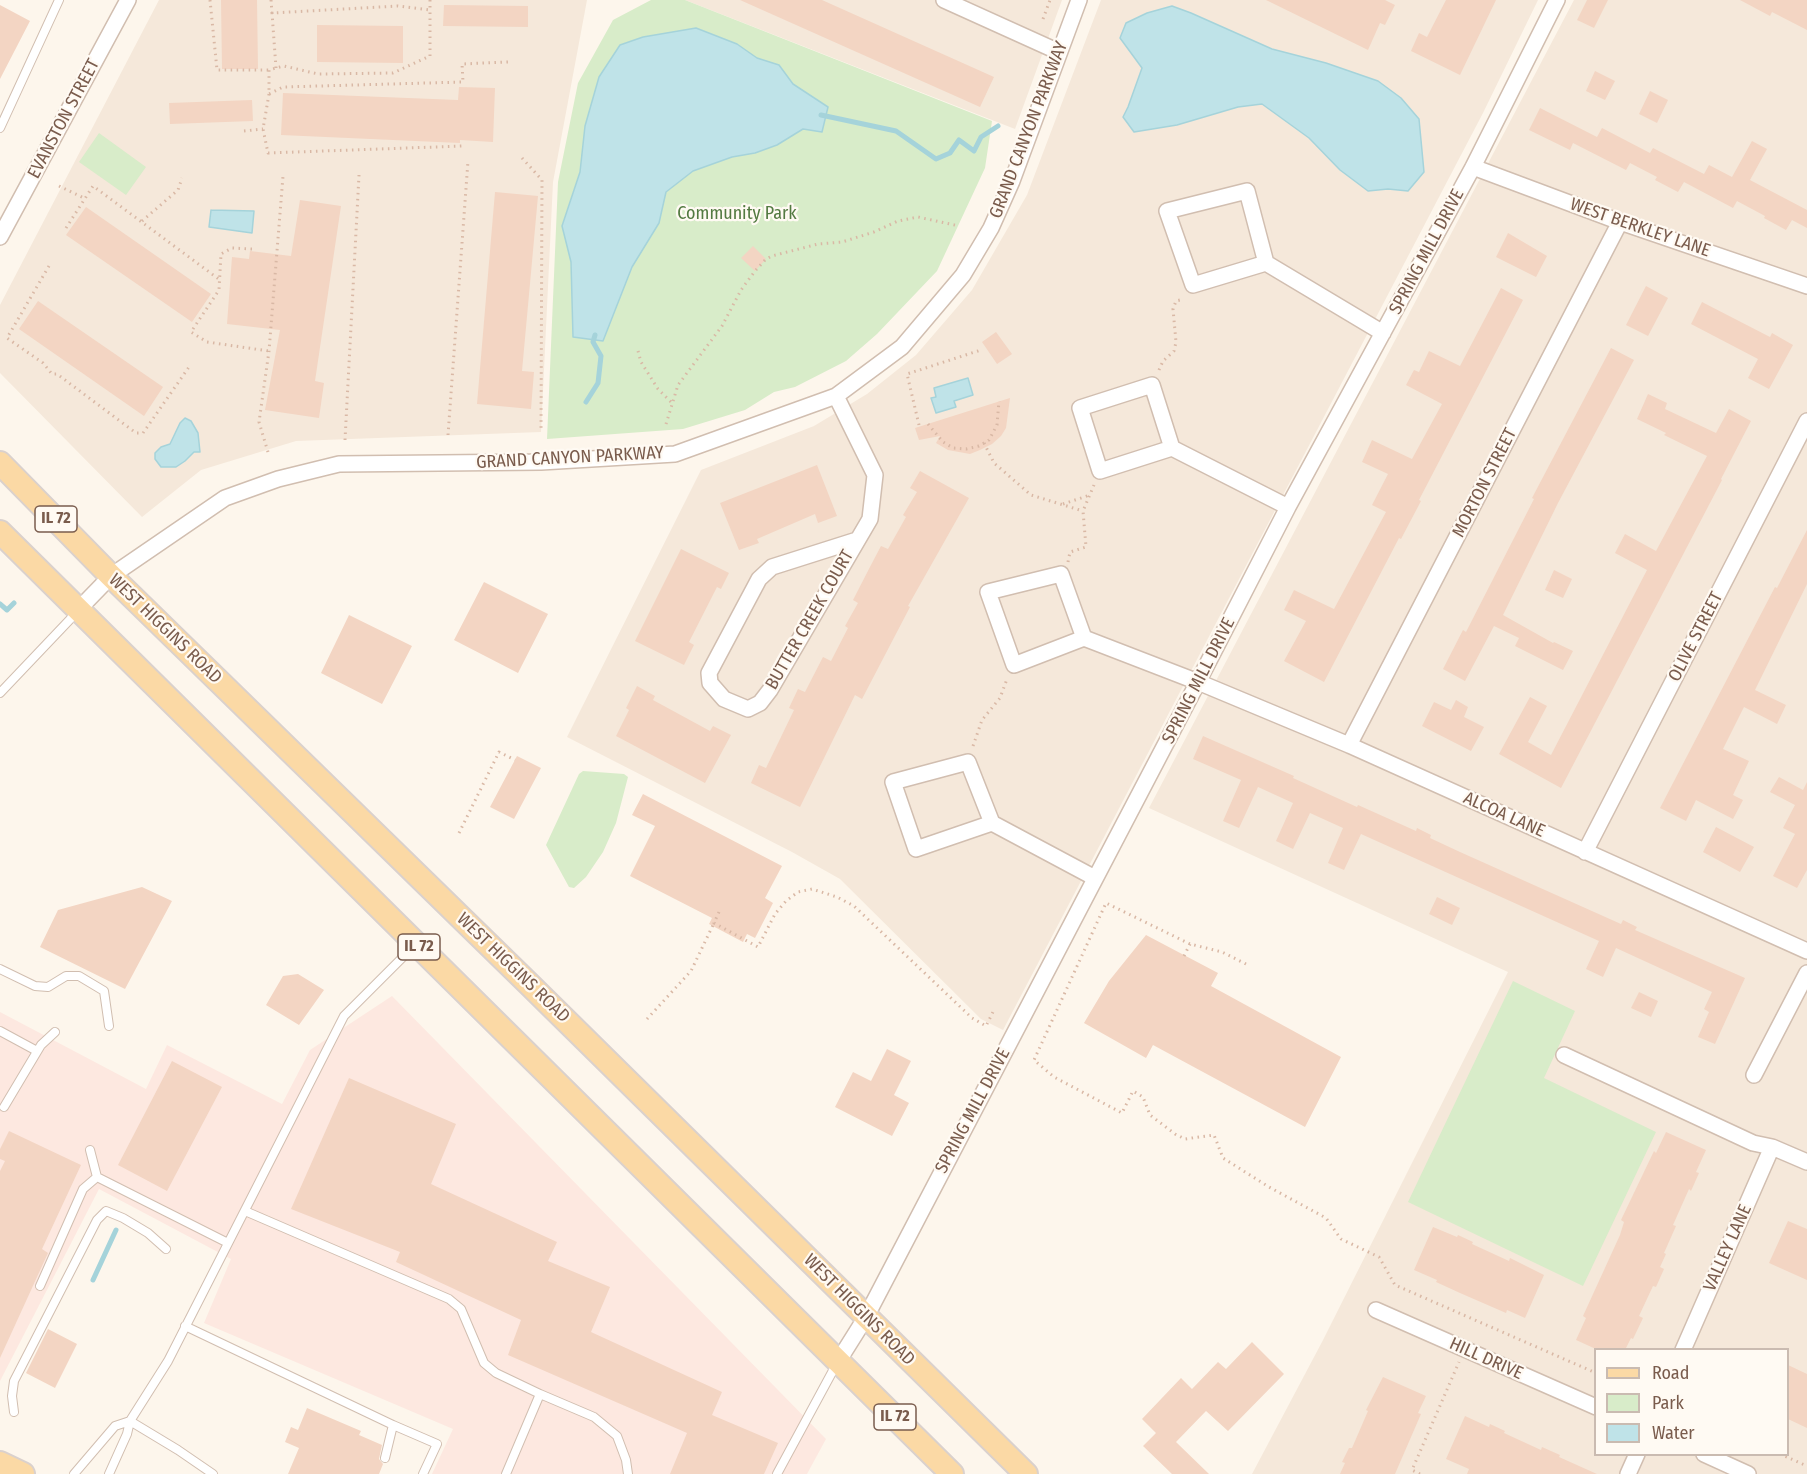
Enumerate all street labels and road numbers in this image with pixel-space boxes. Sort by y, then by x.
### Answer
street label: GRAND CANYON PARKWAY [985,38,1073,222]
street label: EVANSTON STREET [23,56,105,182]
street label: SPRING MILL DRIVE [1385,186,1469,318]
street label: WEST BERKLEY LANE [1567,194,1713,262]
street label: MORTON STREET [1448,425,1522,541]
street label: GRAND CANYON PARKWAY [476,442,664,474]
road number: IL 72 [35,506,77,532]
street label: BUTTER CREEK COURT [761,546,859,694]
street label: WEST HIGGINS ROAD [104,570,226,688]
street label: OLIVE STREET [1664,589,1728,685]
street label: SPRING MILL DRIVE [1158,614,1240,748]
street label: ALCOA LANE [1460,787,1548,843]
street label: WEST HIGGINS ROAD [452,909,574,1027]
road number: IL 72 [398,934,440,960]
street label: SPRING MILL DRIVE [931,1045,1015,1177]
street label: VALLEY LANE [1699,1201,1757,1295]
street label: WEST HIGGINS ROAD [799,1250,919,1370]
street label: HILL DRIVE [1446,1333,1526,1385]
road number: IL 72 [874,1404,916,1430]

